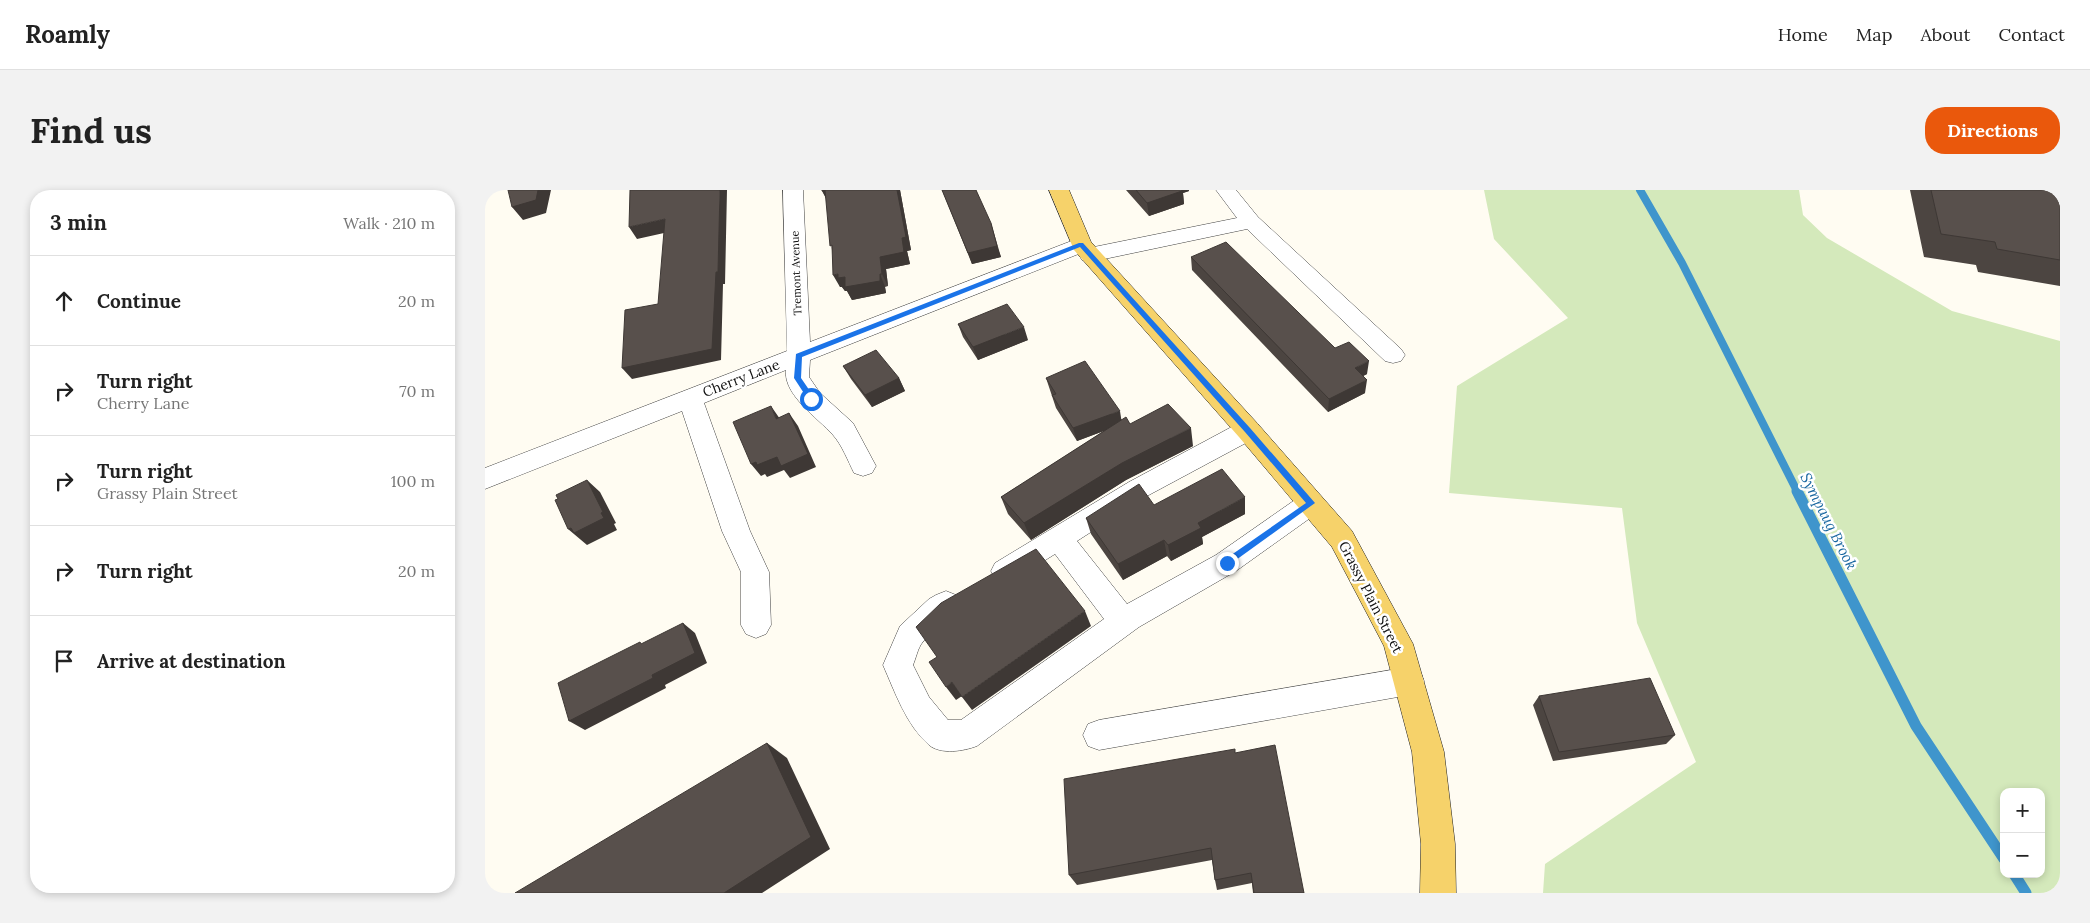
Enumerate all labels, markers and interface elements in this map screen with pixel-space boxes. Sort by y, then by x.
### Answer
text: Roamly [25,19,110,50]
text: Home [1778,23,1828,46]
text: Map [1856,23,1892,46]
text: About [1920,23,1970,46]
text: Contact [1998,23,2065,46]
button: Directions [1925,107,2060,154]
text: Find us [30,108,152,153]
text: 3 min [50,209,107,236]
text: Walk · 210 m [343,213,435,233]
street label: Tremont Avenue [788,230,804,316]
icon: ahead [50,287,78,315]
text: Continue [97,289,181,313]
text: 20 m [398,291,435,311]
street label: Cherry Lane [700,355,782,401]
text: Turn right [97,369,193,393]
icon: right [50,377,78,405]
text: 70 m [399,381,435,401]
route start [800,388,823,411]
text: Cherry Lane [97,393,189,413]
text: Turn right [97,459,193,483]
icon: right [50,467,78,495]
water label: Sympaug Brook [1796,469,1862,573]
text: 100 m [391,471,435,491]
text: Grassy Plain Street [97,483,238,503]
street label: Grassy Plain Street [1335,538,1407,656]
route end [1216,552,1239,575]
icon: right [50,557,78,585]
text: Turn right [97,559,193,583]
text: 20 m [398,561,435,581]
icon: arrive [50,647,78,675]
text: Arrive at destination [97,649,286,673]
map controls [2000,788,2045,878]
button: + [2000,788,2045,833]
button: − [2000,833,2045,878]

